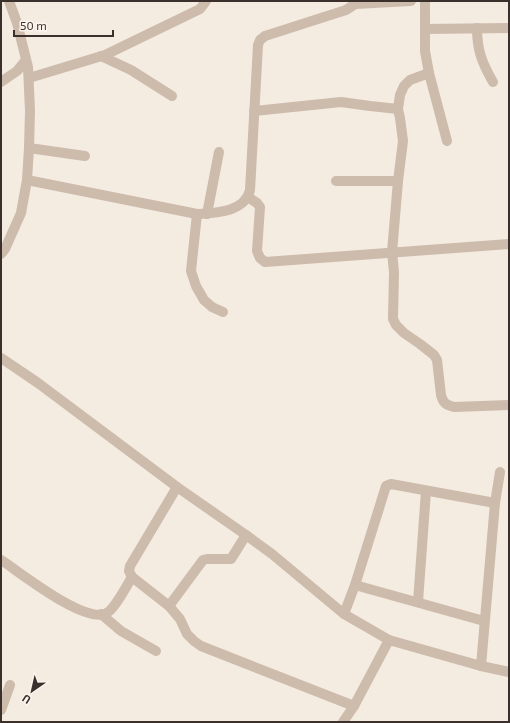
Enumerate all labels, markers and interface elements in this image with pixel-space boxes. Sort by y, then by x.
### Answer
scale bar [14,12,113,38]
text: 50 m [20,18,47,32]
north arrow [12,671,52,711]
text: U [19,692,33,707]

